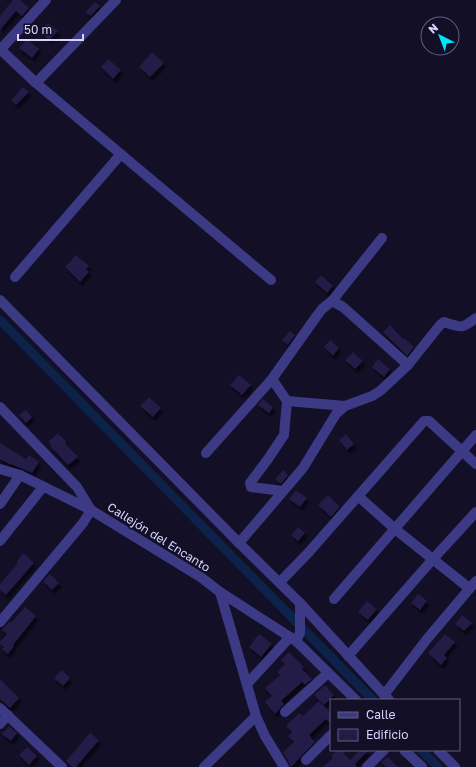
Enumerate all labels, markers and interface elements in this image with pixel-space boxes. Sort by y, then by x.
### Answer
scale bar [18,16,83,42]
north arrow [420,16,460,56]
text: N [426,21,440,36]
text: 50 m [24,22,52,37]
street label: Callejón del Encanto [105,499,213,575]
legend [330,699,460,751]
text: Calle [366,707,396,722]
text: Edificio [366,727,408,742]

